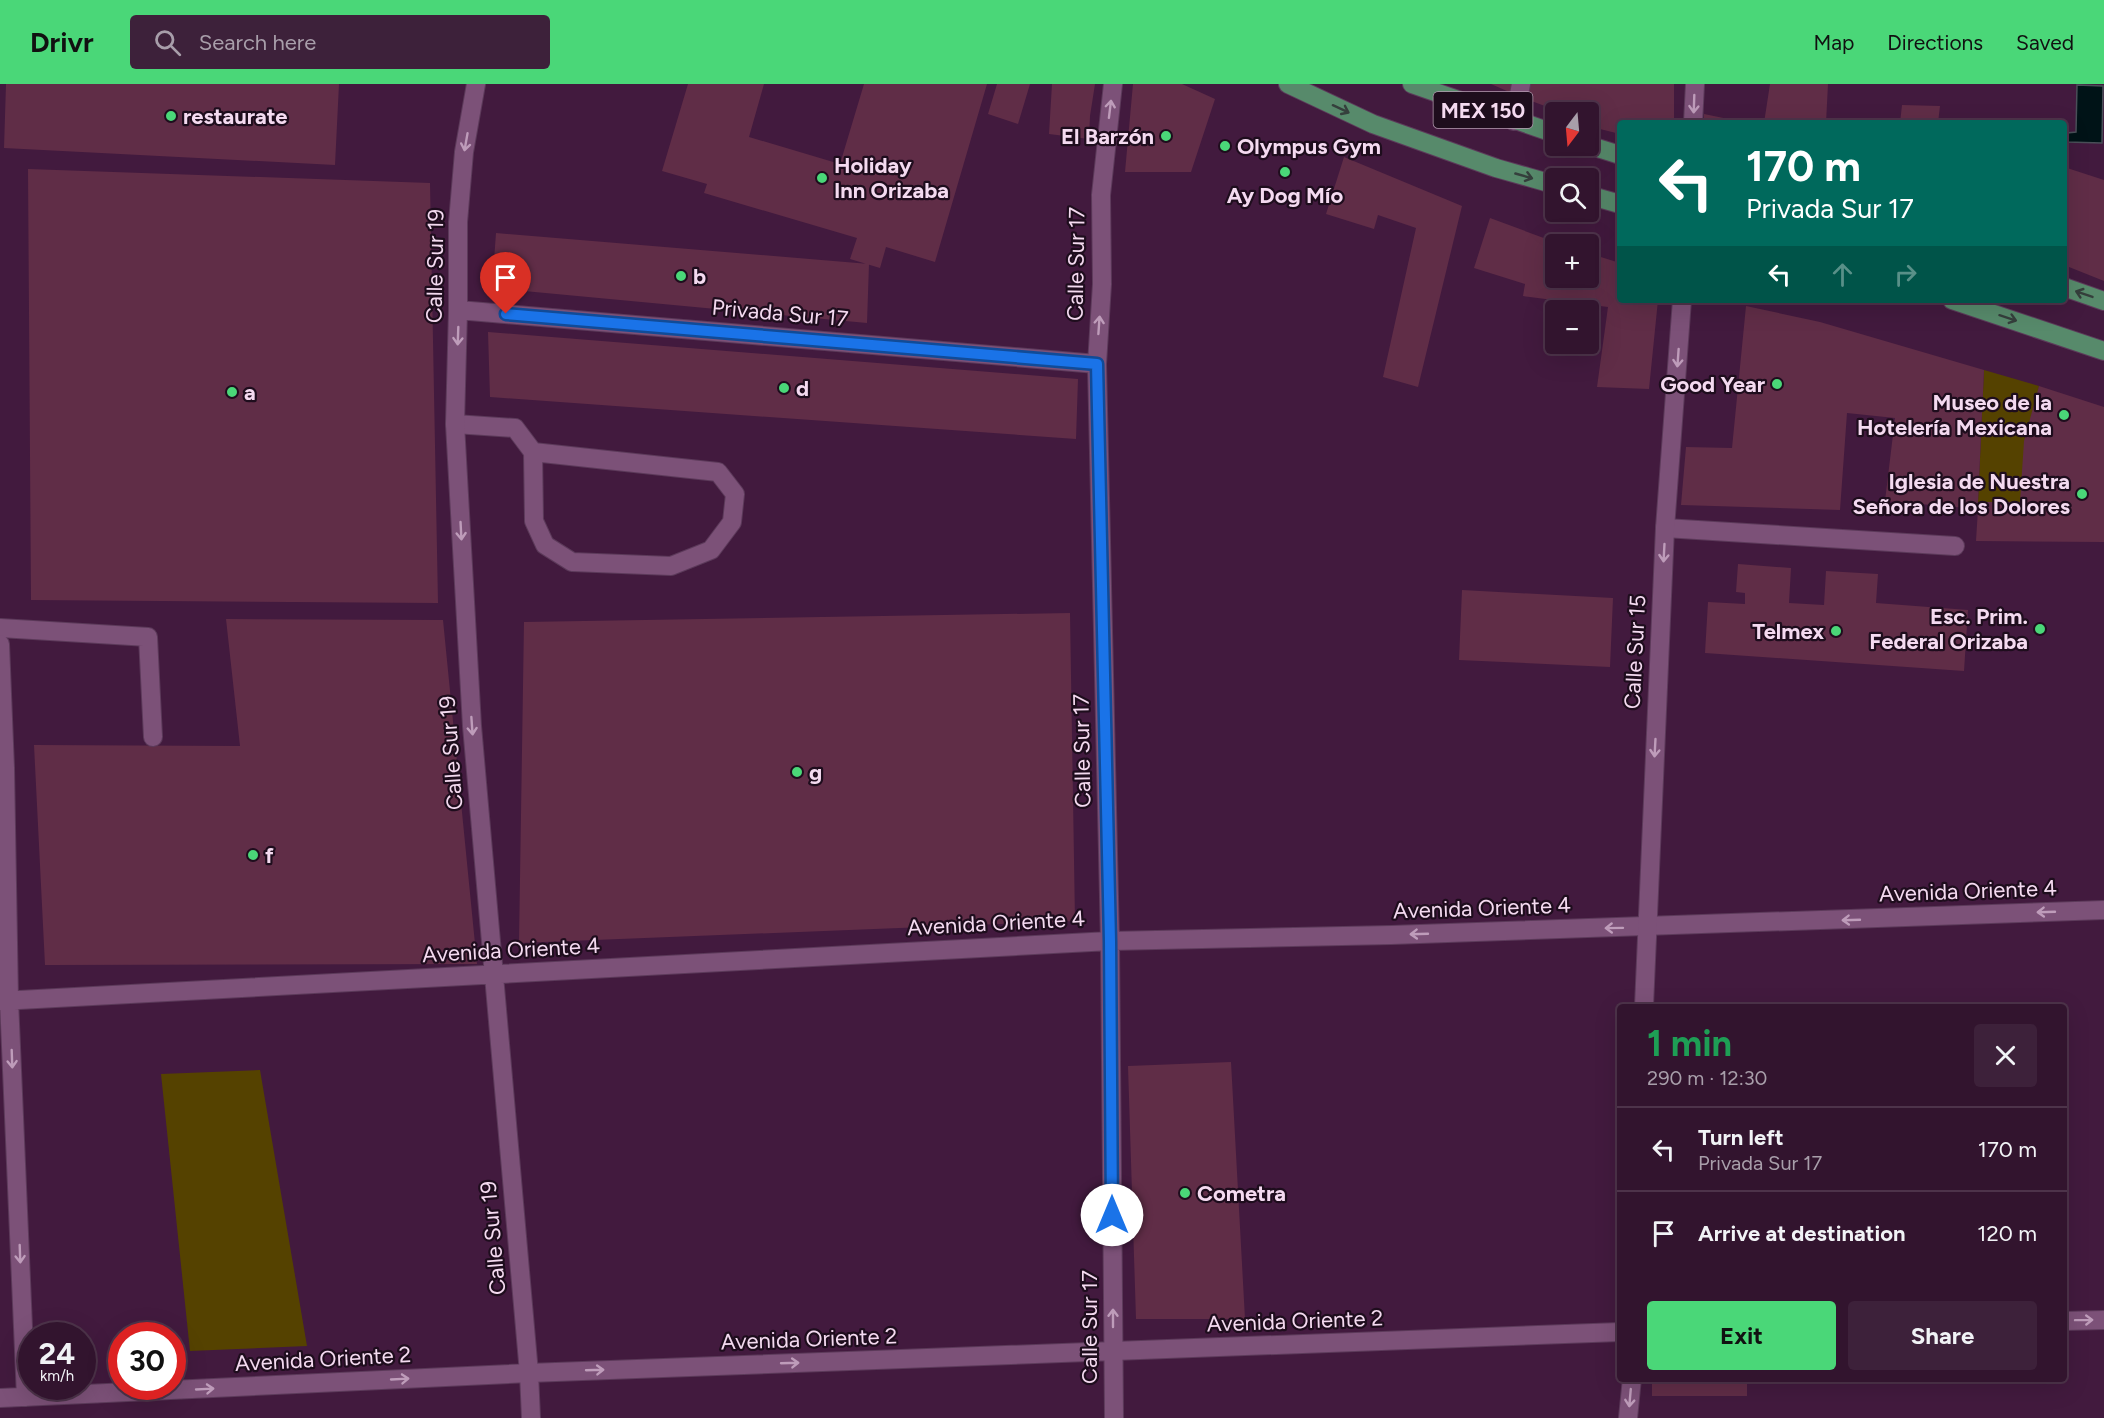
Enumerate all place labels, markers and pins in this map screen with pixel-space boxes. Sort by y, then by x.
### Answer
place label: restaurate [183,103,288,130]
marker: restaurate [164,109,178,123]
place label: El Barzón [1061,123,1154,150]
marker: El Barzón [1159,129,1173,143]
place label: Olympus Gym [1237,133,1381,160]
marker: Olympus Gym [1218,139,1232,153]
place label: Holiday Inn Orizaba [834,152,949,204]
marker: Ay Dog Mío [1278,165,1292,179]
marker: Holiday Inn Orizaba [815,171,829,185]
place label: Ay Dog Mío [1227,182,1344,209]
pin [480,252,531,314]
place label: b [693,263,706,290]
marker: b [674,269,688,283]
place label: Good Year [1660,371,1766,398]
place label: d [796,375,809,402]
marker: Good Year [1770,377,1784,391]
place label: a [244,379,256,406]
marker: d [777,381,791,395]
marker: a [225,385,239,399]
place label: Museo de la Hotelería Mexicana [1857,389,2052,441]
marker: Museo de la Hotelería Mexicana [2057,408,2071,422]
place label: Iglesia de Nuestra Señora de los Dolores [1853,468,2070,520]
marker: Iglesia de Nuestra Señora de los Dolores [2075,487,2089,501]
place label: Esc. Prim. Federal Orizaba [1869,603,2028,655]
place label: Telmex [1752,618,1824,645]
marker: Esc. Prim. Federal Orizaba [2033,622,2047,636]
marker: Telmex [1829,624,1843,638]
place label: g [809,759,822,786]
marker: g [790,765,804,779]
place label: f [265,842,274,869]
marker: f [246,848,260,862]
place label: Cometra [1197,1180,1286,1207]
marker: Cometra [1178,1186,1192,1200]

